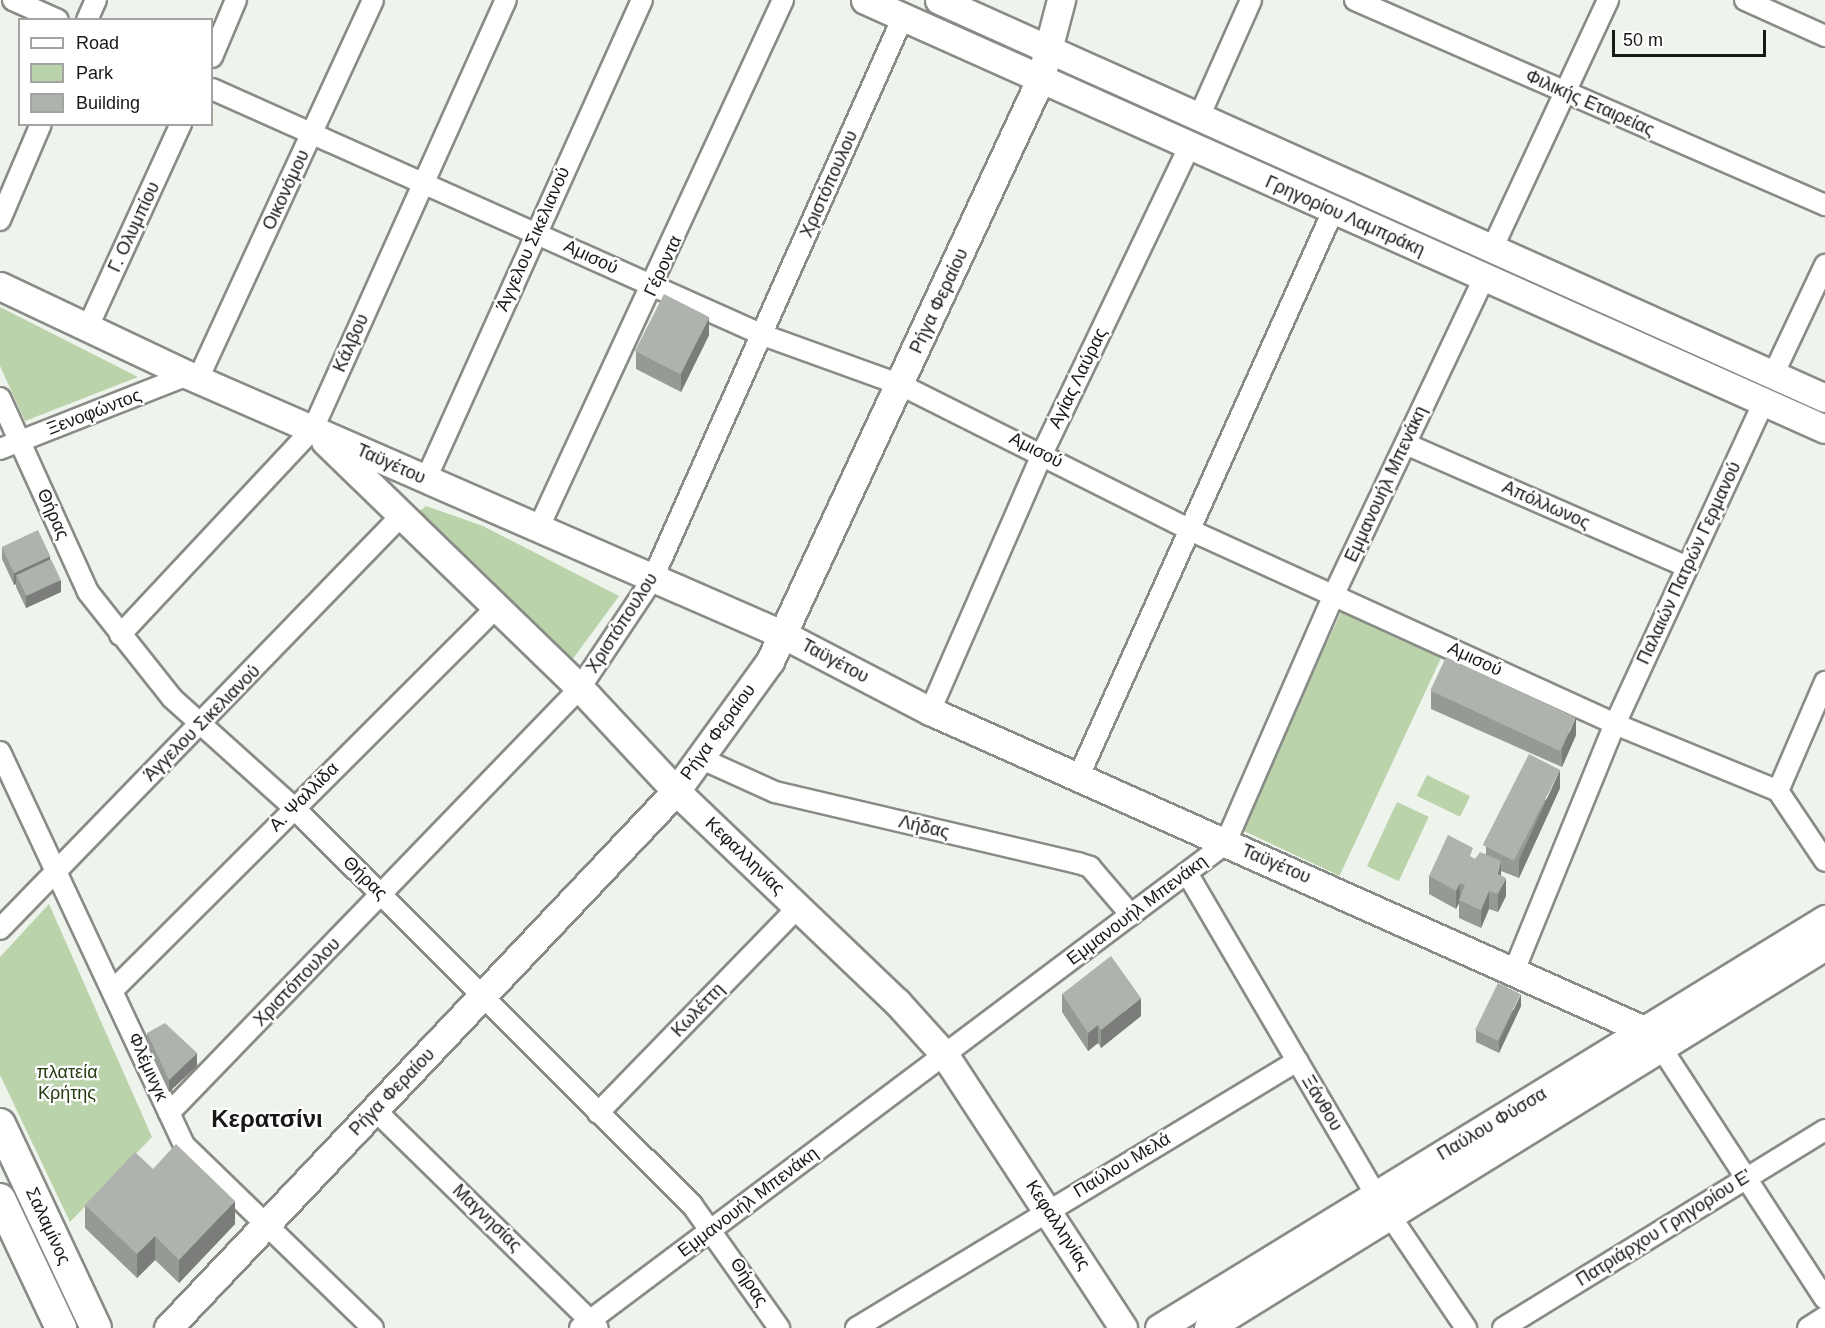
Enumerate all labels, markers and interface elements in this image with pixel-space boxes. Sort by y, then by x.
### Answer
legend [18,18,213,126]
scale bar [1615,18,1770,56]
text: 50 m [1623,30,1663,50]
text: Road [76,33,119,53]
text: Park [76,63,113,83]
street label: Φιλικής Εταιρείας [1522,65,1658,141]
text: Building [76,93,140,113]
street label: Χριστόπουλου [796,127,862,241]
street label: Οικονόμου [258,146,314,234]
street label: Άγγελου Σικελιανού [491,163,575,315]
street label: Γρηγορίου Λαμπράκη [1262,171,1428,261]
street label: Γ. Ολυμπίου [104,178,164,276]
street label: Γέροντα [640,232,686,300]
street label: Αμισού [560,235,622,279]
street label: Ρήγα Φεραίου [905,245,973,357]
street label: Κάλβου [329,311,373,375]
street label: Αγίας Λαύρας [1044,324,1112,432]
street label: Ξενοφώντος [44,384,144,440]
street label: Εμμανουήλ Μπενάκη [1340,402,1432,566]
street label: Αμισού [1006,427,1066,473]
street label: Ταϋγέτου [353,439,429,489]
street label: Παλαιών Πατρών Γερμανού [1632,458,1746,668]
street label: Απόλλωνος [1499,476,1593,534]
street label: Θήρας [32,485,74,543]
street label: Χριστόπουλου [582,569,662,677]
street label: Ταϋγέτου [798,634,872,688]
street label: Αμισού [1444,637,1506,681]
street label: Άγγελου Σικελιανού [139,660,265,786]
street label: Ρήγα Φεραίου [676,680,760,784]
street label: Α. Ψαλλίδα [265,758,343,836]
street label: Λήδας [897,811,951,843]
street label: Κεφαλληνίας [701,813,789,899]
street label: Ταϋγέτου [1238,840,1314,888]
street label: Εμμανουήλ Μπενάκη [1063,850,1211,970]
street label: Θήρας [338,852,392,904]
street label: Χριστόπουλου [249,933,345,1031]
street label: Κωλέττη [667,978,729,1042]
street label: Φλέμινγκ [123,1029,173,1105]
street label: Ρήγα Φεραίου [345,1044,439,1140]
park label: πλατεία Κρήτης [36,1062,98,1104]
street label: Ξάνθου [1297,1071,1347,1135]
street label: Παύλου Φύσσα [1433,1083,1551,1165]
district label: Κερατσίνι [211,1105,323,1133]
street label: Παύλου Μελά [1070,1128,1174,1202]
street label: Εμμανουήλ Μπενάκη [674,1142,822,1262]
street label: Πατριάρχου Γρηγορίου Ε' [1572,1165,1756,1291]
street label: Κεφαλληνίας [1021,1176,1095,1274]
street label: Μαγνησίας [448,1180,526,1256]
street label: Σαλαμίνος [21,1184,75,1268]
street label: Θήρας [725,1254,773,1310]

